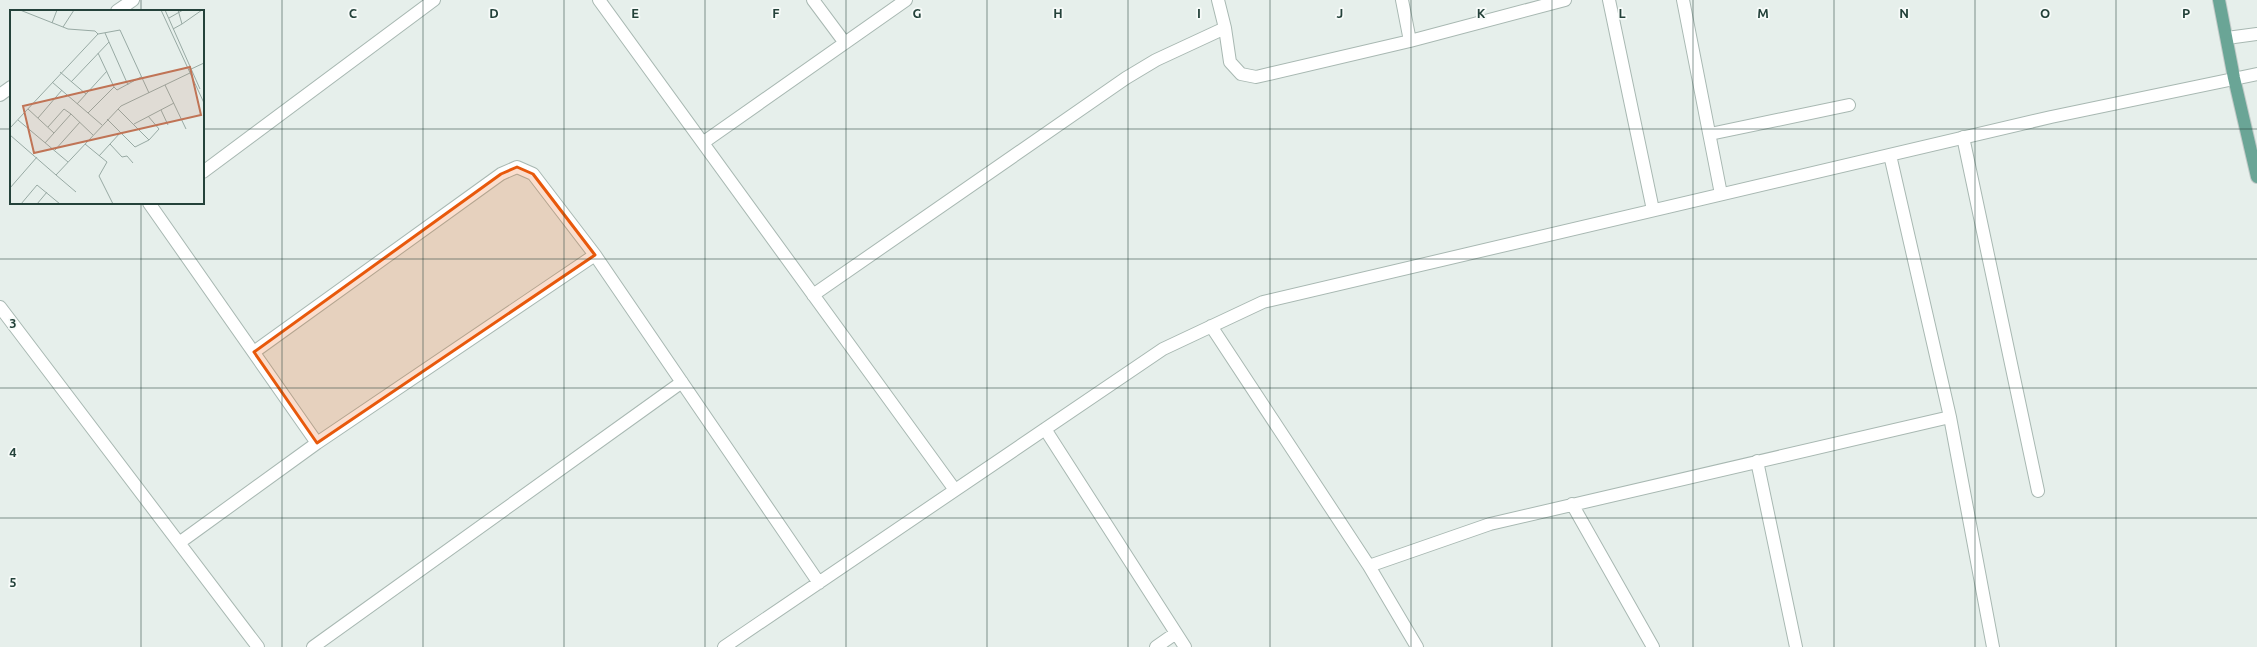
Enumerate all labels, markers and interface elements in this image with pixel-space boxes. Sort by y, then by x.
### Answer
text: C [349,6,358,20]
text: D [489,6,499,20]
text: E [631,6,639,20]
text: F [772,6,780,20]
text: G [913,6,922,20]
text: H [1053,6,1063,20]
text: I [1197,6,1201,20]
text: J [1337,6,1343,20]
text: K [1477,6,1486,20]
text: L [1618,6,1626,20]
text: M [1757,6,1769,20]
text: N [1899,6,1909,20]
text: O [2040,6,2050,20]
text: P [2182,6,2190,20]
inset map [10,10,204,204]
text: 3 [9,316,17,330]
text: 4 [9,445,17,459]
text: 5 [9,575,17,589]

